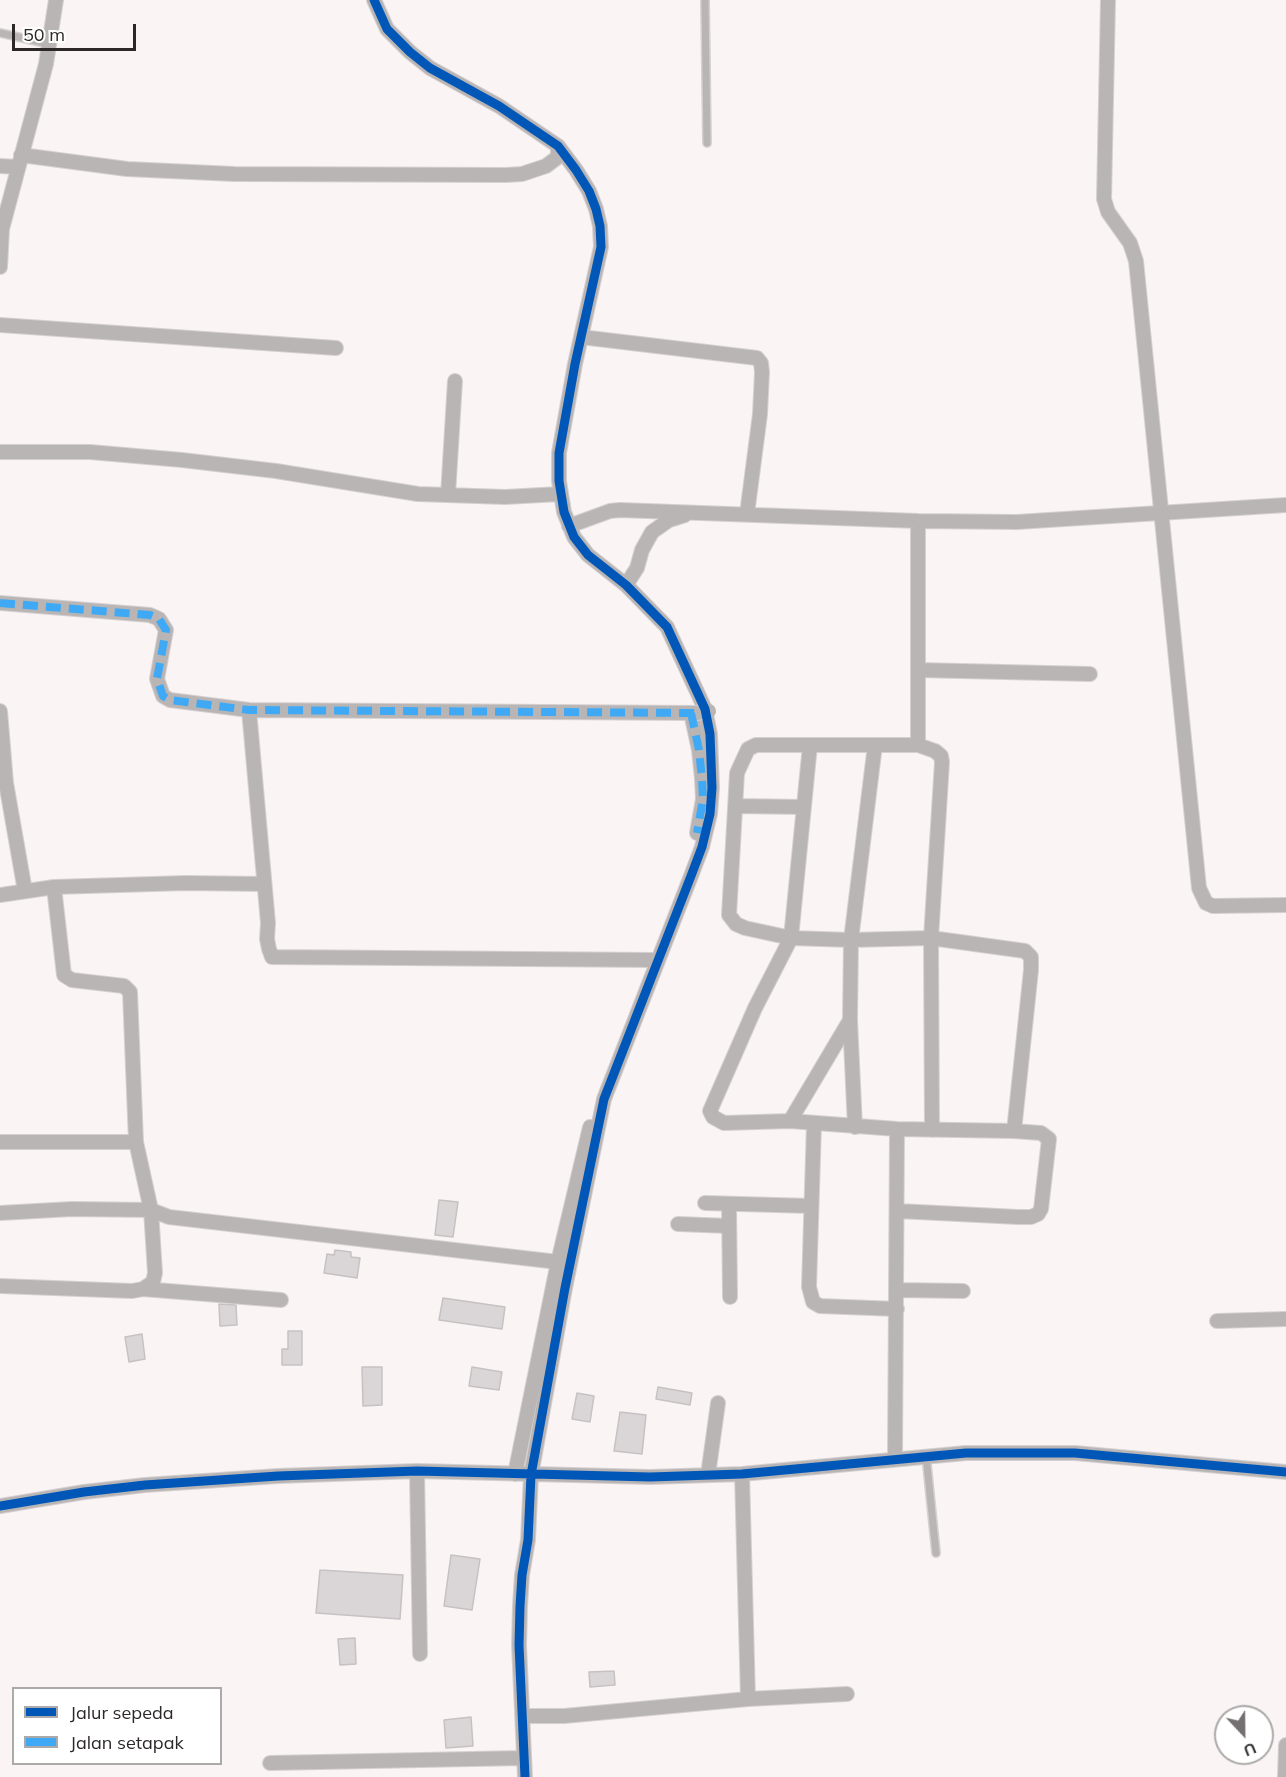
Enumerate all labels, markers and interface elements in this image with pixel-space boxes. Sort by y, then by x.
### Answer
scale bar [15,12,140,50]
text: 50 m [23,23,65,46]
legend [12,1687,222,1765]
text: Jalur sepeda [70,1701,174,1724]
north arrow [1214,1705,1274,1765]
text: Jalan setapak [70,1731,184,1754]
text: U [1241,1738,1259,1761]

